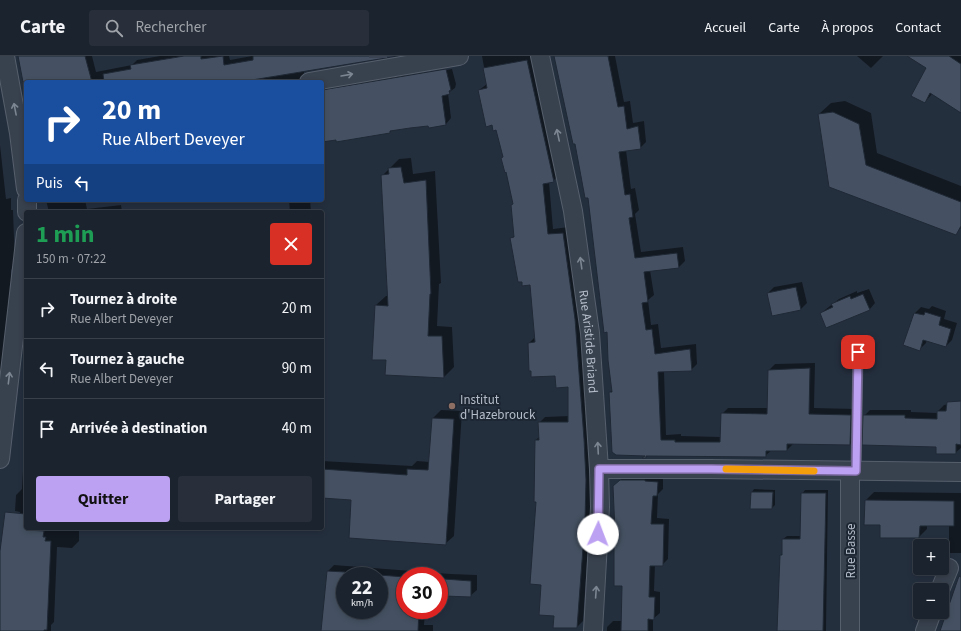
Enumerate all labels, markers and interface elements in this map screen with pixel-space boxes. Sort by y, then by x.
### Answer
search box [89,10,369,46]
text: Carte [20,14,65,41]
icon: search [103,17,125,39]
text: Rechercher [135,17,206,38]
text: Accueil [705,18,746,38]
text: Carte [768,18,800,38]
text: À propos [822,18,873,38]
text: Contact [895,18,941,38]
one-way arrow [340,71,353,79]
text: 20 m [102,90,161,130]
icon: right [36,96,88,148]
one-way arrow [11,103,19,116]
text: Rue Albert Deveyer [102,127,245,152]
one-way arrow [553,129,561,142]
icon: left [71,172,93,194]
text: Puis [36,173,63,194]
text: 1 min [36,217,94,252]
button: close [270,223,312,265]
text: 150 m · 07:22 [36,250,106,268]
one-way arrow [577,257,585,270]
text: Tournez à droite [70,289,177,310]
street label: Rue Aristide Briand [574,289,602,394]
icon: right [36,298,58,320]
text: 20 m [282,298,312,319]
text: Rue Albert Deveyer [70,310,173,328]
pin [841,335,875,369]
icon: arrive [847,341,869,363]
text: Tournez à gauche [70,349,185,370]
icon: left [36,358,58,380]
text: 90 m [282,358,312,379]
text: Rue Albert Deveyer [70,370,173,388]
one-way arrow [5,372,13,385]
place label: Institut d'Hazebrouck [460,391,536,424]
marker: Institut d'Hazebrouck [447,401,457,411]
icon: arrive [36,418,58,440]
text: Arrivée à destination [70,418,207,439]
text: 40 m [282,418,312,439]
one-way arrow [595,442,602,455]
button: Quitter [36,476,170,522]
button: Partager [178,476,312,522]
position arrow [577,513,619,555]
street label: Rue Basse [842,523,860,579]
map controls [913,539,949,619]
button: + [913,539,949,575]
speed limit sign: 30 [396,567,448,619]
text: 22 [351,574,373,602]
button: − [913,583,949,619]
one-way arrow [592,586,599,599]
text: km/h [351,596,373,610]

